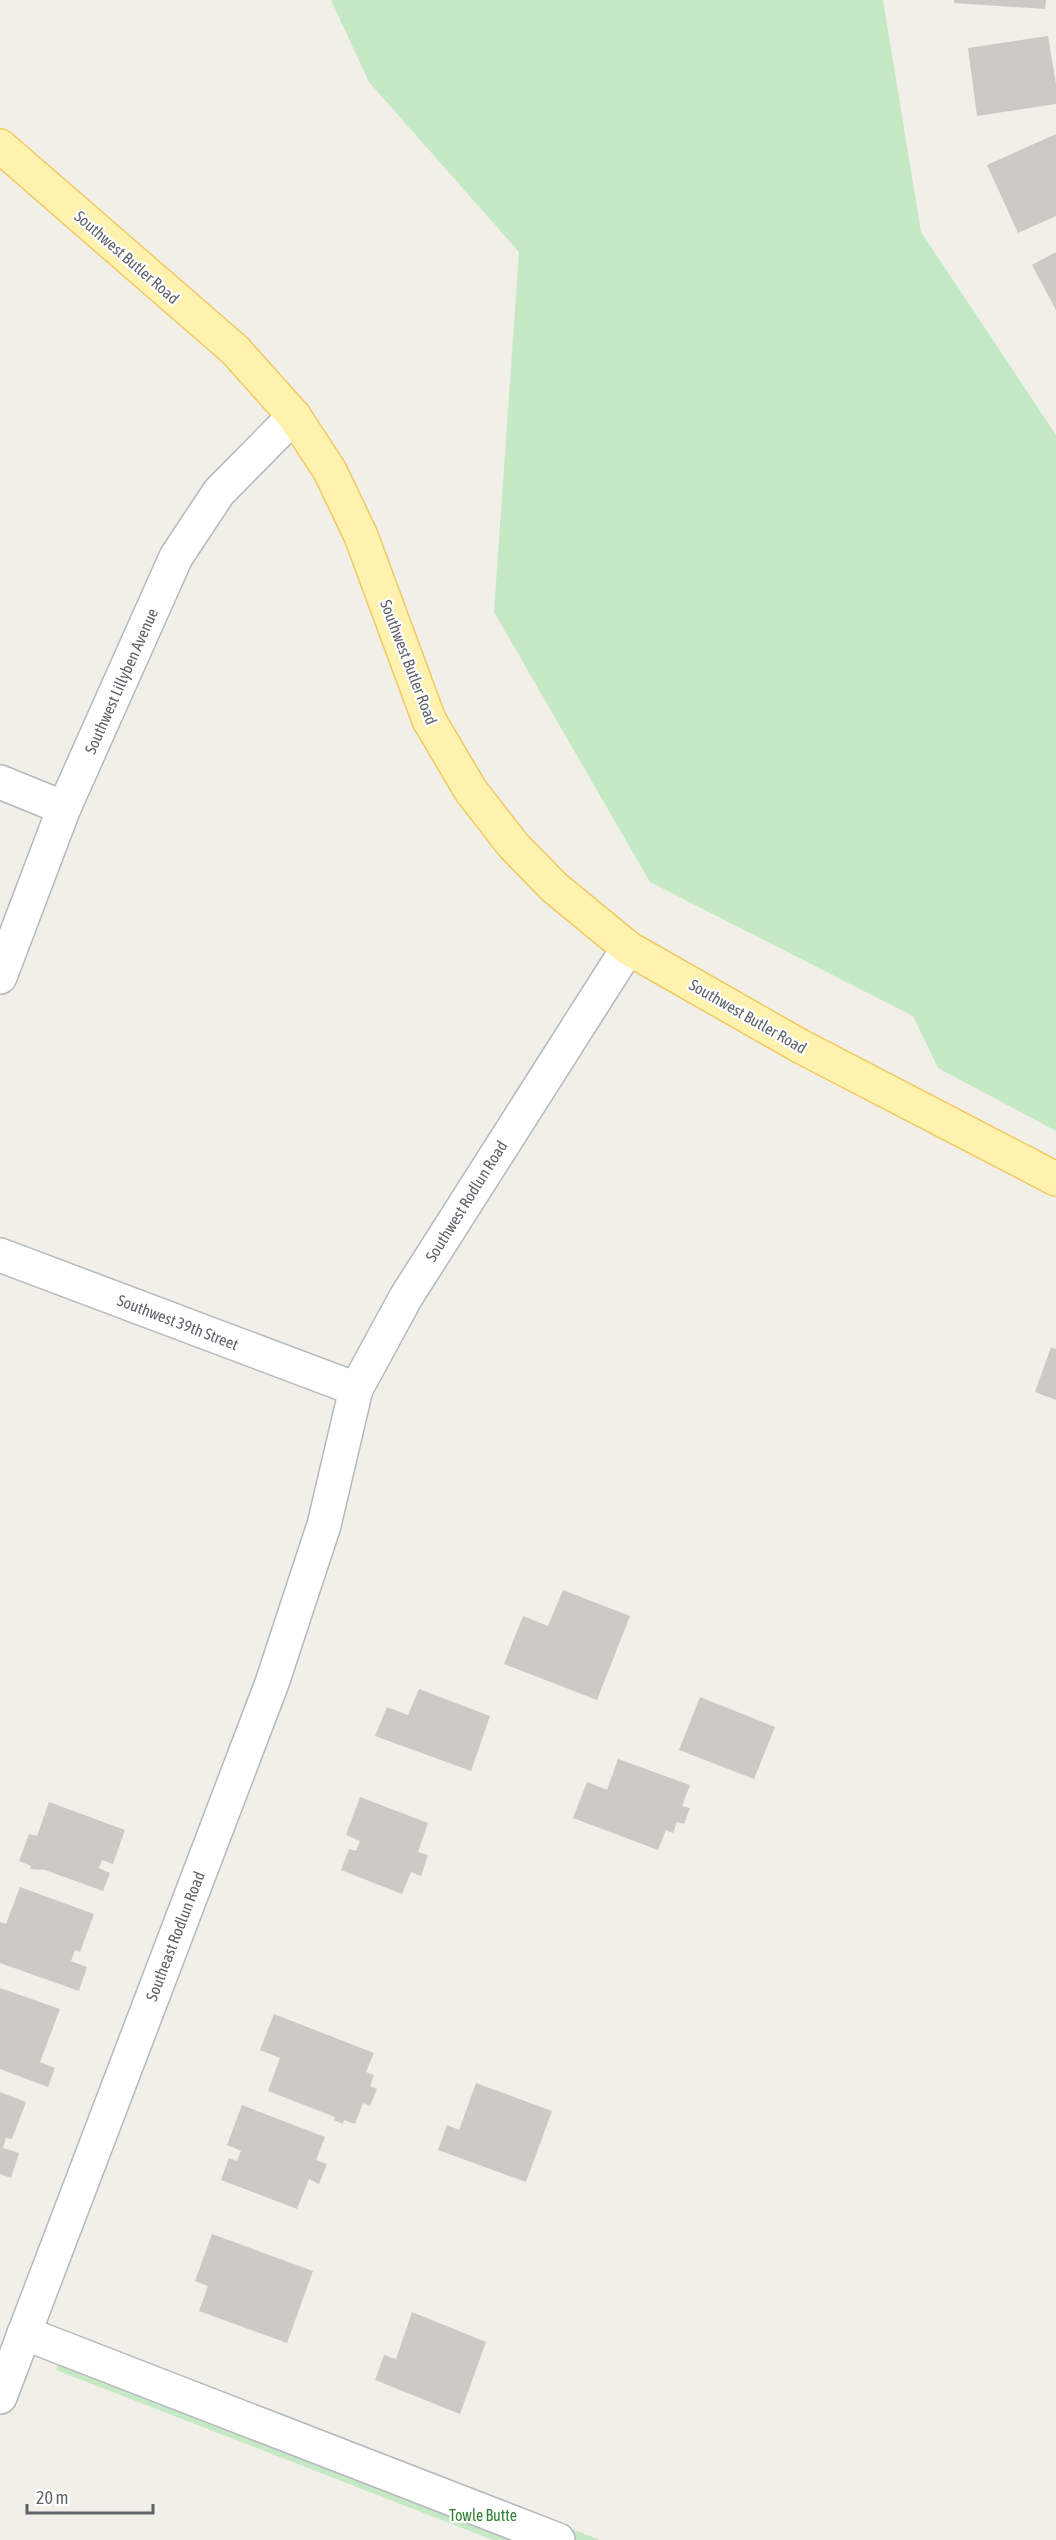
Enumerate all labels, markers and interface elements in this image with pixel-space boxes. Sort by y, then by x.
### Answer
street label: Southwest Butler Road [71,207,183,307]
street label: Southwest Butler Road [377,597,441,727]
street label: Southwest Lillyben Avenue [81,605,162,757]
street label: Southwest Butler Road [686,975,810,1057]
street label: Southwest Rodlun Road [422,1137,510,1265]
street label: Southwest 39th Street [115,1291,241,1354]
street label: Southeast Rodlun Road [142,1869,208,2003]
scale bar [27,2477,153,2515]
text: 20 m [36,2487,68,2508]
park label: Towle Butte [449,2506,517,2524]

